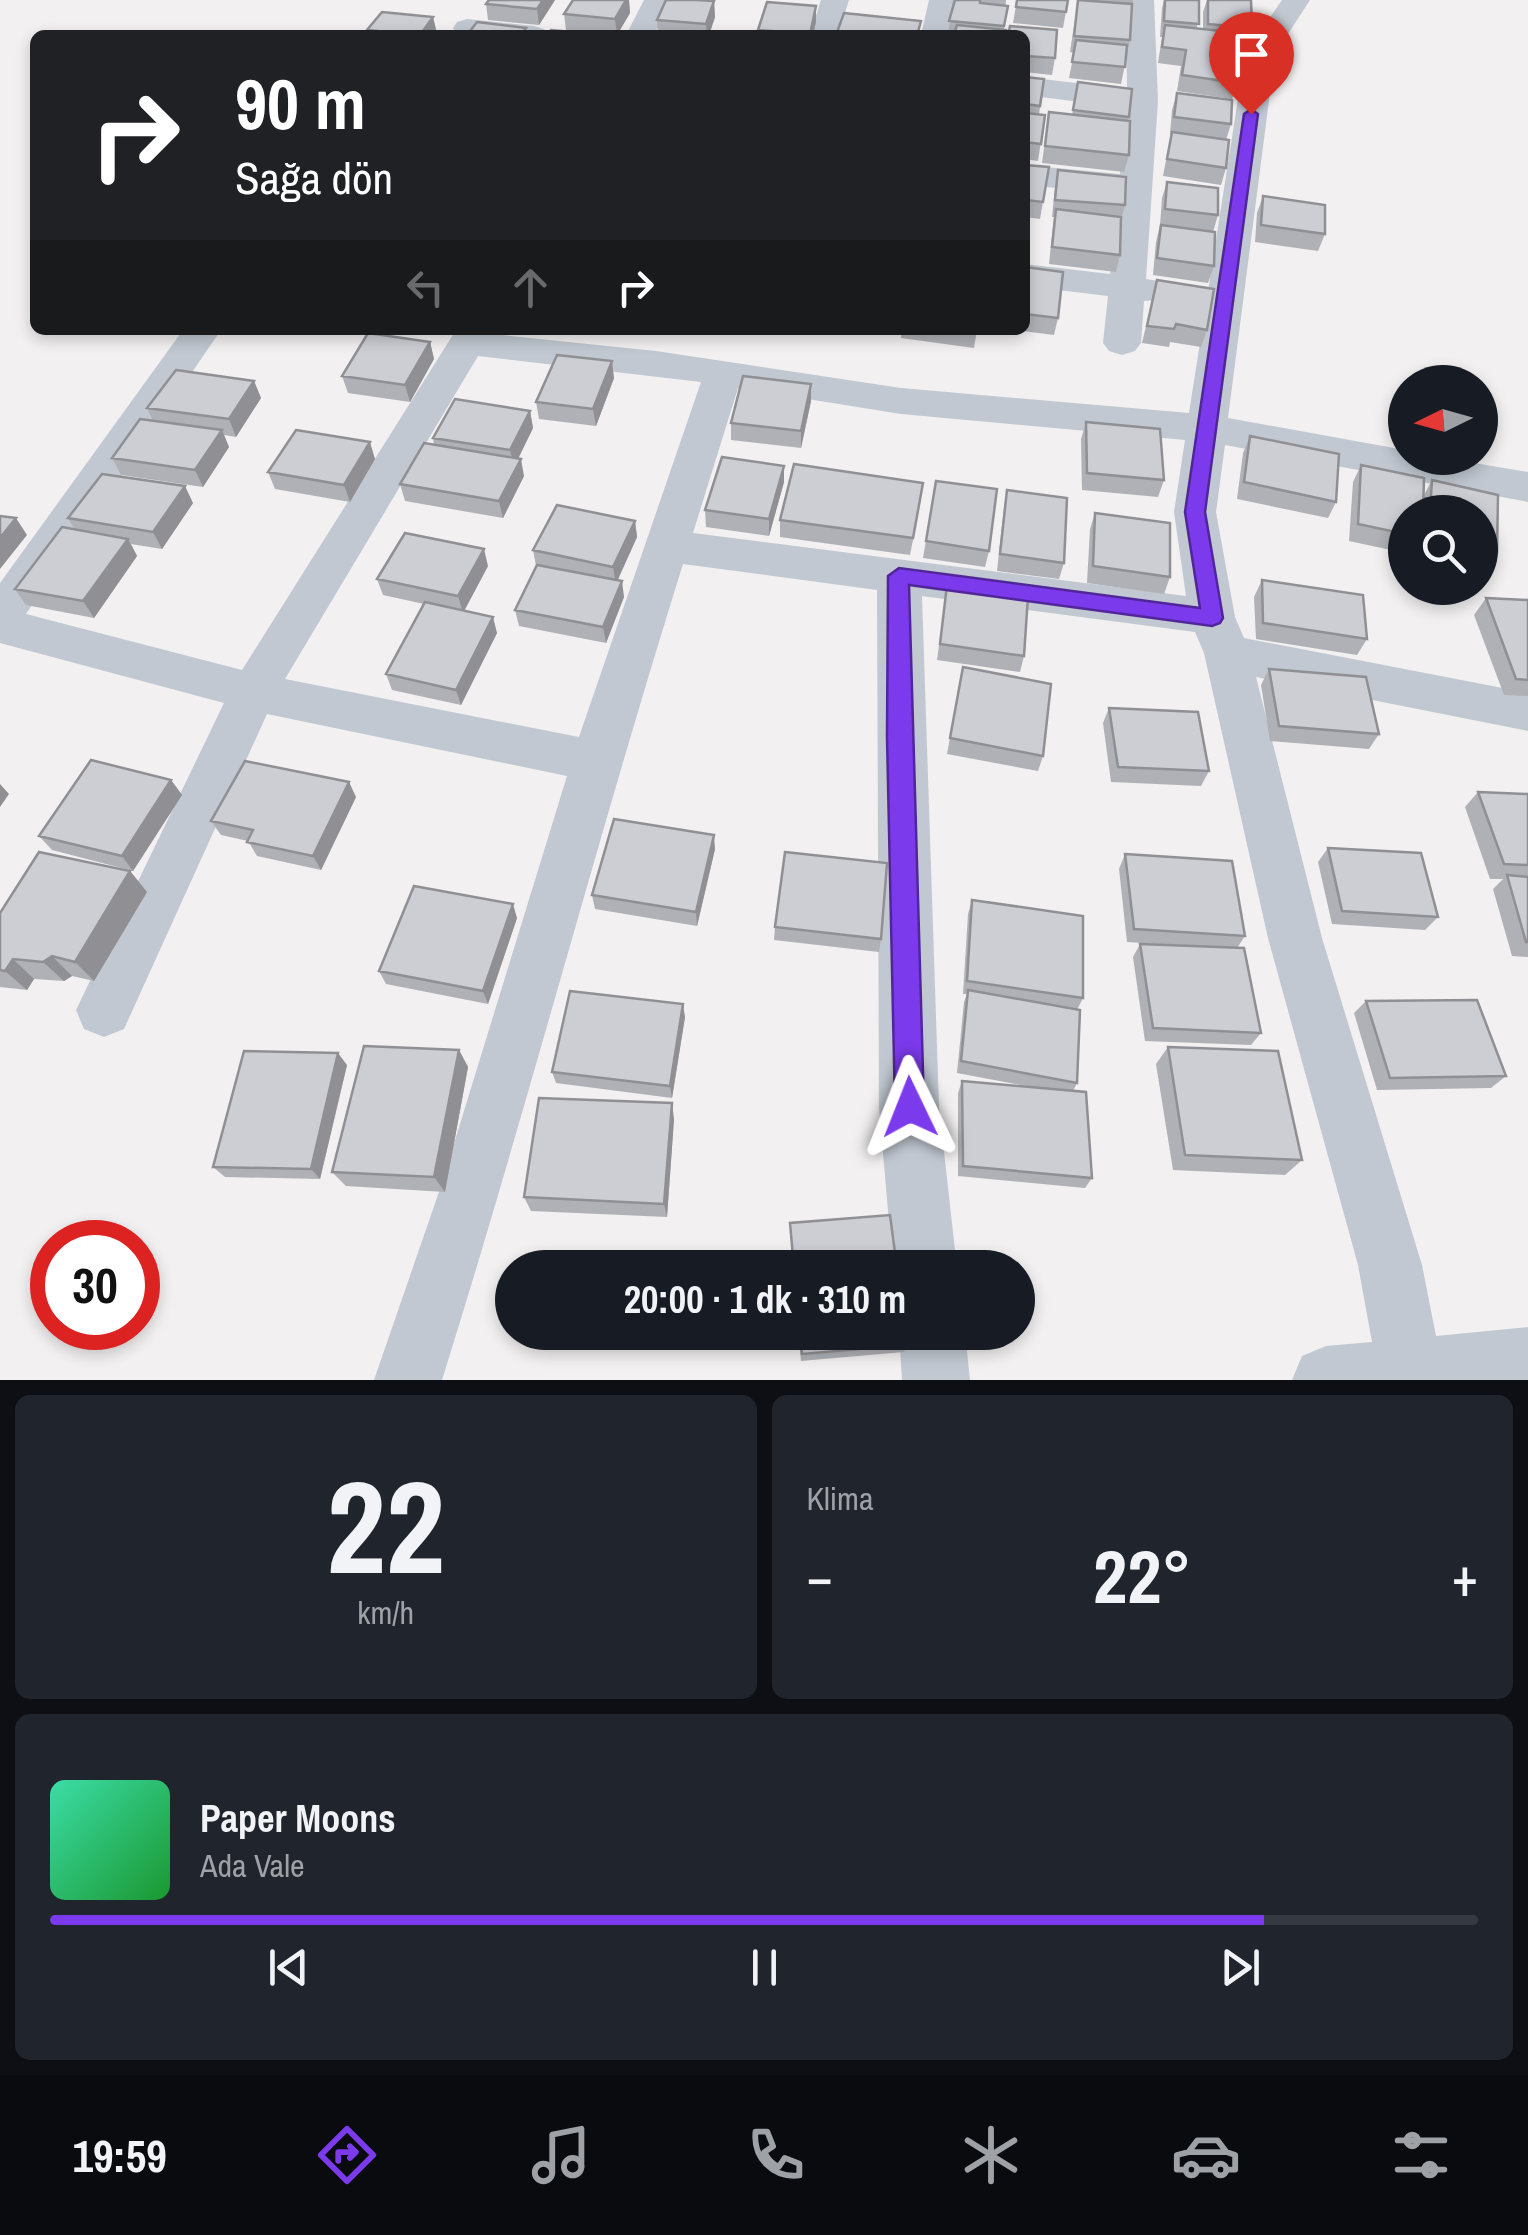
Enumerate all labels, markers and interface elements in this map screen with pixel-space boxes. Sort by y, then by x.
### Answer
pin [1209,12,1294,115]
icon: arrive [1224,27,1279,82]
text: 90 m [235,57,366,151]
icon: right [70,70,200,200]
text: Sağa dön [235,147,393,208]
icon: left [398,260,453,315]
icon: ahead [503,260,558,315]
icon: right [608,260,663,315]
north arrow [1388,365,1498,475]
map controls [1388,365,1498,605]
button: search [1388,495,1498,605]
position arrow [858,1055,962,1159]
speed limit sign: 30 [30,1220,160,1350]
text: 20:00 · 1 dk · 310 m [624,1274,906,1325]
text: 22 [326,1438,445,1614]
text: Klima [807,1477,874,1520]
text: 22° [1093,1525,1191,1626]
text: − [807,1539,833,1613]
text: + [1452,1539,1478,1613]
text: km/h [357,1591,414,1634]
text: Paper Moons [200,1793,396,1844]
text: Ada Vale [200,1844,305,1887]
icon: previous [261,1940,316,1995]
icon: pause [737,1940,792,1995]
icon: next [1213,1940,1268,1995]
icon: directions [312,2120,382,2190]
icon: music [526,2120,596,2190]
icon: phone [741,2120,811,2190]
icon: climate [956,2120,1026,2190]
icon: car [1171,2120,1241,2190]
icon: filters [1386,2120,1456,2190]
text: 19:59 [72,2125,167,2186]

